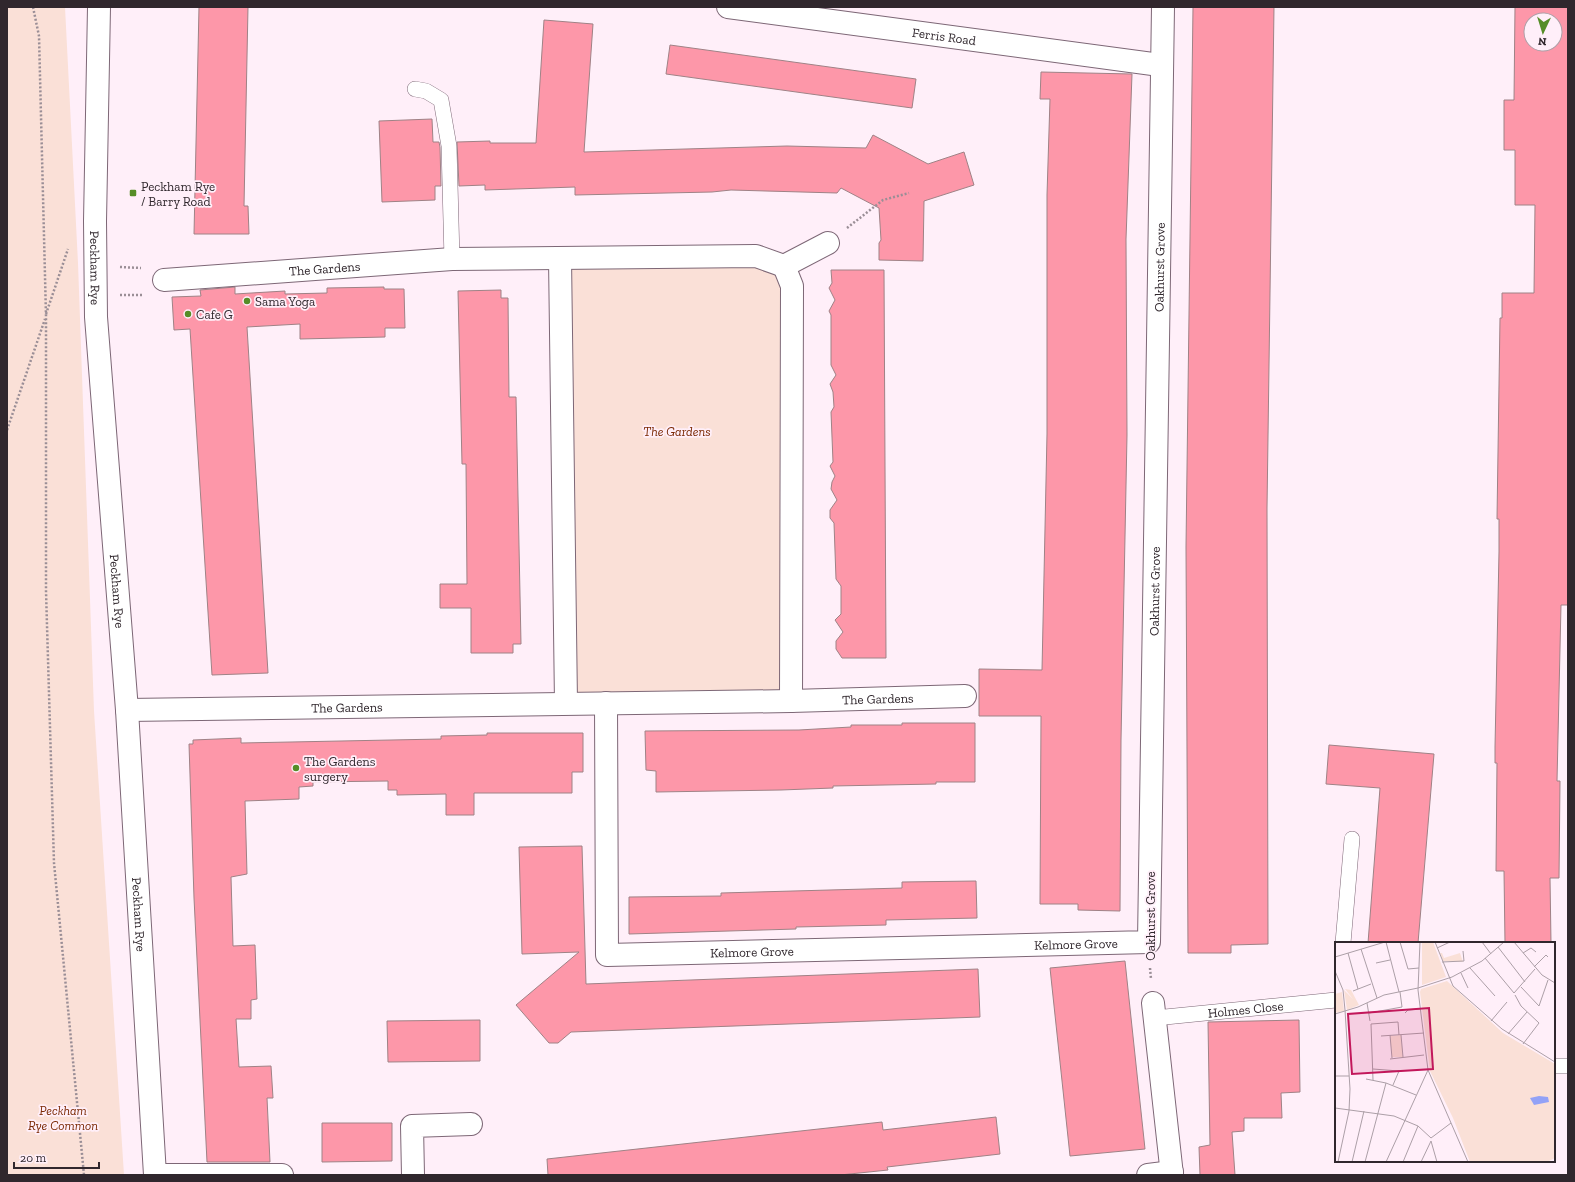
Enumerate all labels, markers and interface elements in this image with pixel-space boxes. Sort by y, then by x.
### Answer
north arrow [1523,12,1563,52]
street label: Ferris Road [911,24,977,48]
text: N [1537,35,1547,48]
place label: Peckham Rye / Barry Road [141,179,215,209]
marker: Peckham Rye / Barry Road [128,188,138,198]
street label: Oakhurst Grove [1151,222,1167,312]
street label: Peckham Rye [88,231,103,305]
street label: The Gardens [288,258,361,278]
place label: Sama Yoga [255,294,316,309]
marker: Sama Yoga [242,296,252,306]
place label: Cafe G [196,307,233,322]
marker: Cafe G [183,309,193,319]
park label: The Gardens [643,424,711,439]
street label: Oakhurst Grove [1146,546,1162,636]
street label: Peckham Rye [107,553,128,629]
street label: The Gardens [842,690,914,707]
street label: The Gardens [311,699,383,715]
place label: The Gardens surgery [304,754,376,784]
marker: The Gardens surgery [291,763,301,773]
street label: Oakhurst Grove [1143,871,1158,961]
street label: Peckham Rye [130,877,149,952]
street label: Kelmore Grove [1034,935,1118,952]
inset map [1335,942,1555,1162]
street label: Kelmore Grove [710,943,794,960]
street label: Holmes Close [1207,998,1284,1020]
park label: Peckham Rye Common [28,1103,98,1133]
scale bar [14,1144,99,1170]
text: 20 m [20,1151,47,1165]

